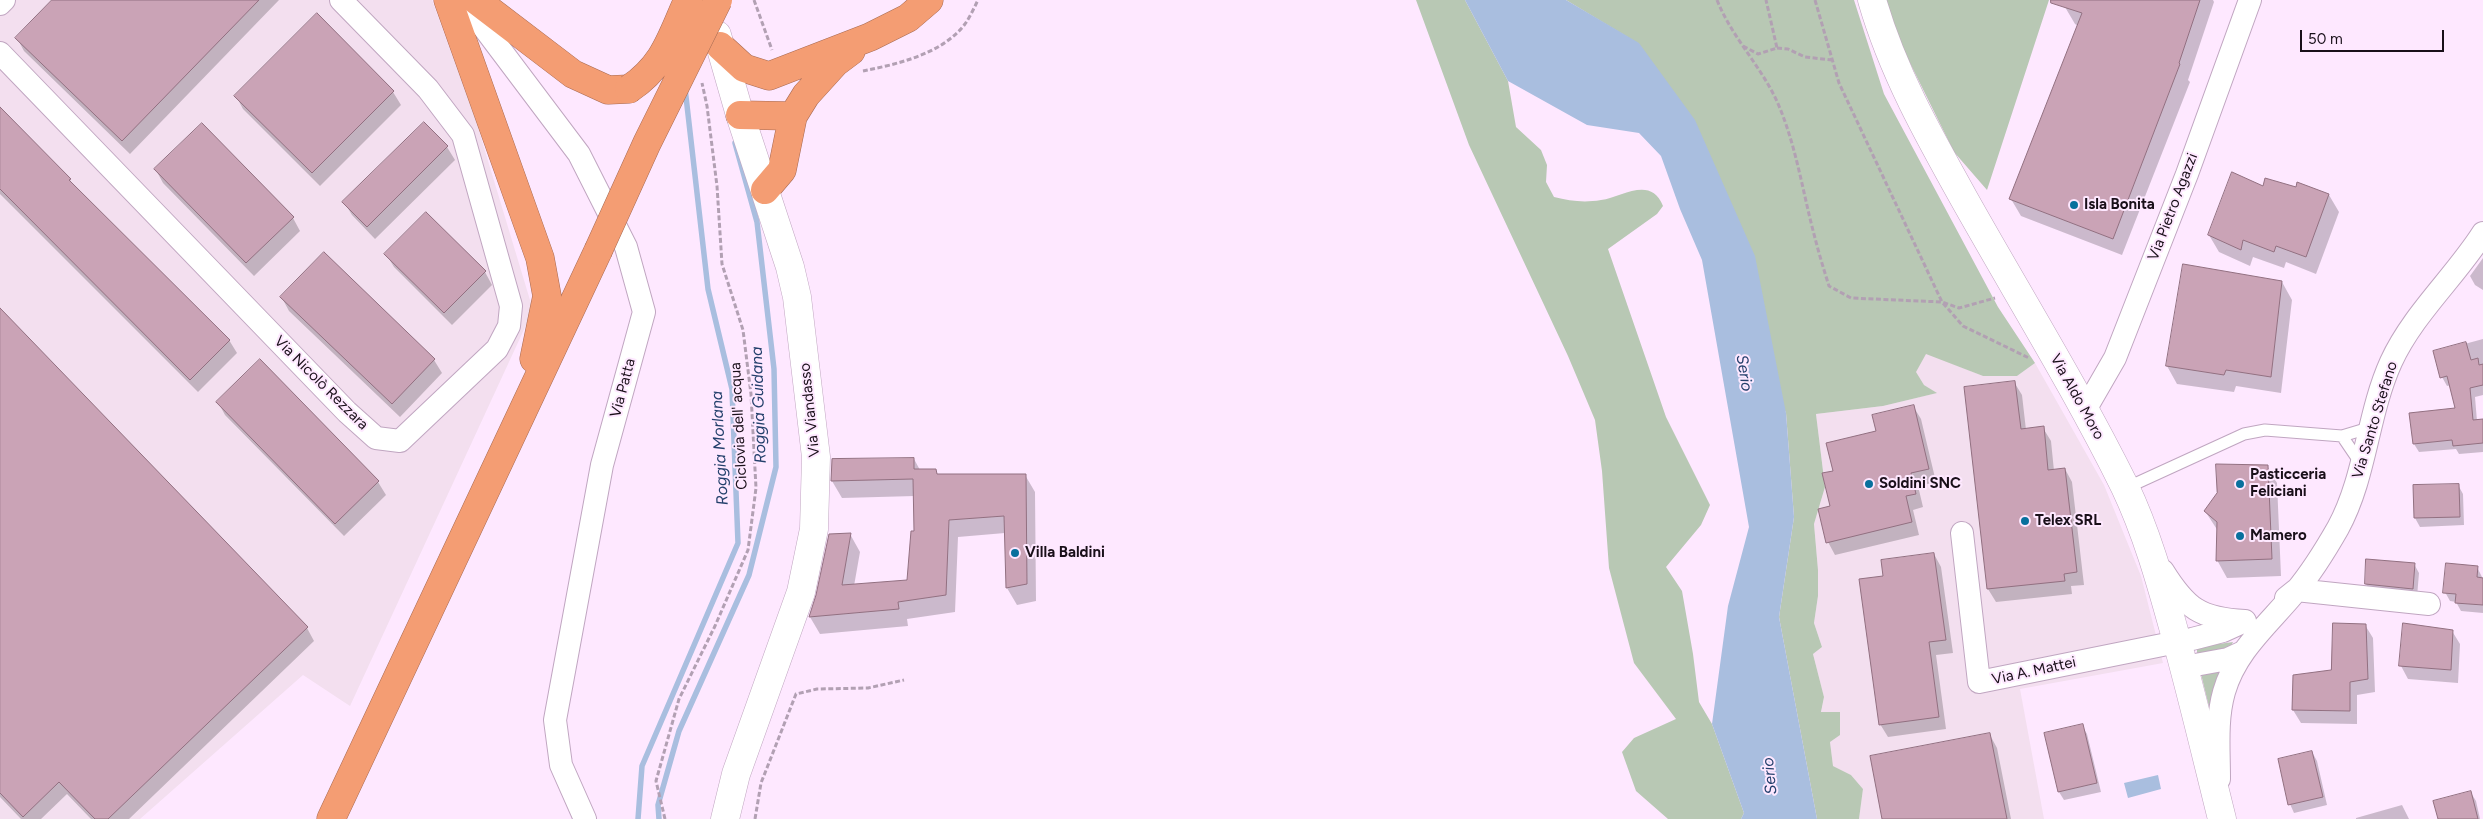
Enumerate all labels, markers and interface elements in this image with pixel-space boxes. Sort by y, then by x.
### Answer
scale bar [2303,20,2447,52]
text: 50 m [2308,30,2343,48]
street label: Via Pietro Agazzi [2144,151,2202,263]
place label: Isla Bonita [2084,196,2155,214]
marker: Isla Bonita [2068,199,2080,211]
street label: Via Nicolò Rezzara [270,332,372,434]
water label: Roggia Guidana [747,346,771,464]
street label: Via Aldo Moro [2046,351,2108,443]
water label: Serio [1732,353,1756,393]
street label: Via Patta [606,357,640,419]
street label: Via Santo Stefano [2349,359,2401,481]
street label: Ciclovia dell' acqua [727,362,751,490]
street label: Via Viandasso [796,362,824,458]
water label: Roggia Morlana [707,390,733,506]
place label: Pasticceria Feliciani [2250,466,2326,501]
place label: Soldini SNC [1879,475,1961,493]
marker: Soldini SNC [1863,478,1875,490]
marker: Pasticceria Feliciani [2234,478,2246,490]
place label: Telex SRL [2035,512,2101,530]
marker: Telex SRL [2019,515,2031,527]
place label: Mamero [2250,527,2307,545]
marker: Mamero [2234,530,2246,542]
place label: Villa Baldini [1025,544,1105,562]
marker: Villa Baldini [1009,547,1021,559]
street label: Via A. Mattei [1990,653,2078,689]
water label: Serio [1759,757,1781,795]

